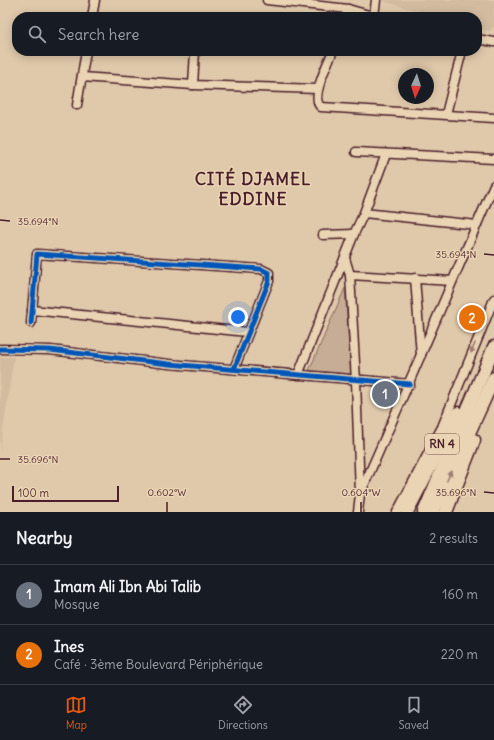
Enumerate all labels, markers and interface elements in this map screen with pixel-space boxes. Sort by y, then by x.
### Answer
search box [12,12,482,56]
icon: search [26,23,48,45]
text: Search here [58,25,139,44]
north arrow [398,68,434,104]
district label: CITÉ DJAMEL EDDINE [195,167,311,210]
text: 35.694°N [17,215,59,228]
text: 35.694°N [435,248,477,261]
pin: 2 [459,303,485,333]
your location [228,307,248,327]
one-way arrow [470,342,477,354]
pin: 1 [372,379,398,409]
road number: RN 4 [425,434,459,454]
text: 35.696°N [17,453,59,466]
one-way arrow [446,471,452,482]
scale bar [12,484,119,503]
text: 100 m [18,486,49,500]
text: 0.602°W [148,486,186,499]
text: 0.604°W [341,486,381,499]
text: 35.696°N [435,486,477,499]
text: Nearby [16,527,72,549]
text: 2 results [429,530,478,547]
text: Imam Ali Ibn Abi Talib [54,577,201,596]
text: 1 [26,586,32,603]
text: 160 m [442,586,478,603]
text: Mosque [54,596,99,613]
text: Ines [54,637,84,656]
text: 2 [25,646,33,663]
text: 220 m [441,646,478,663]
text: Café · 3ème Boulevard Périphérique [54,656,263,673]
tab: Map [65,694,87,732]
tab: Directions [218,694,268,732]
tab: Saved [398,694,429,732]

